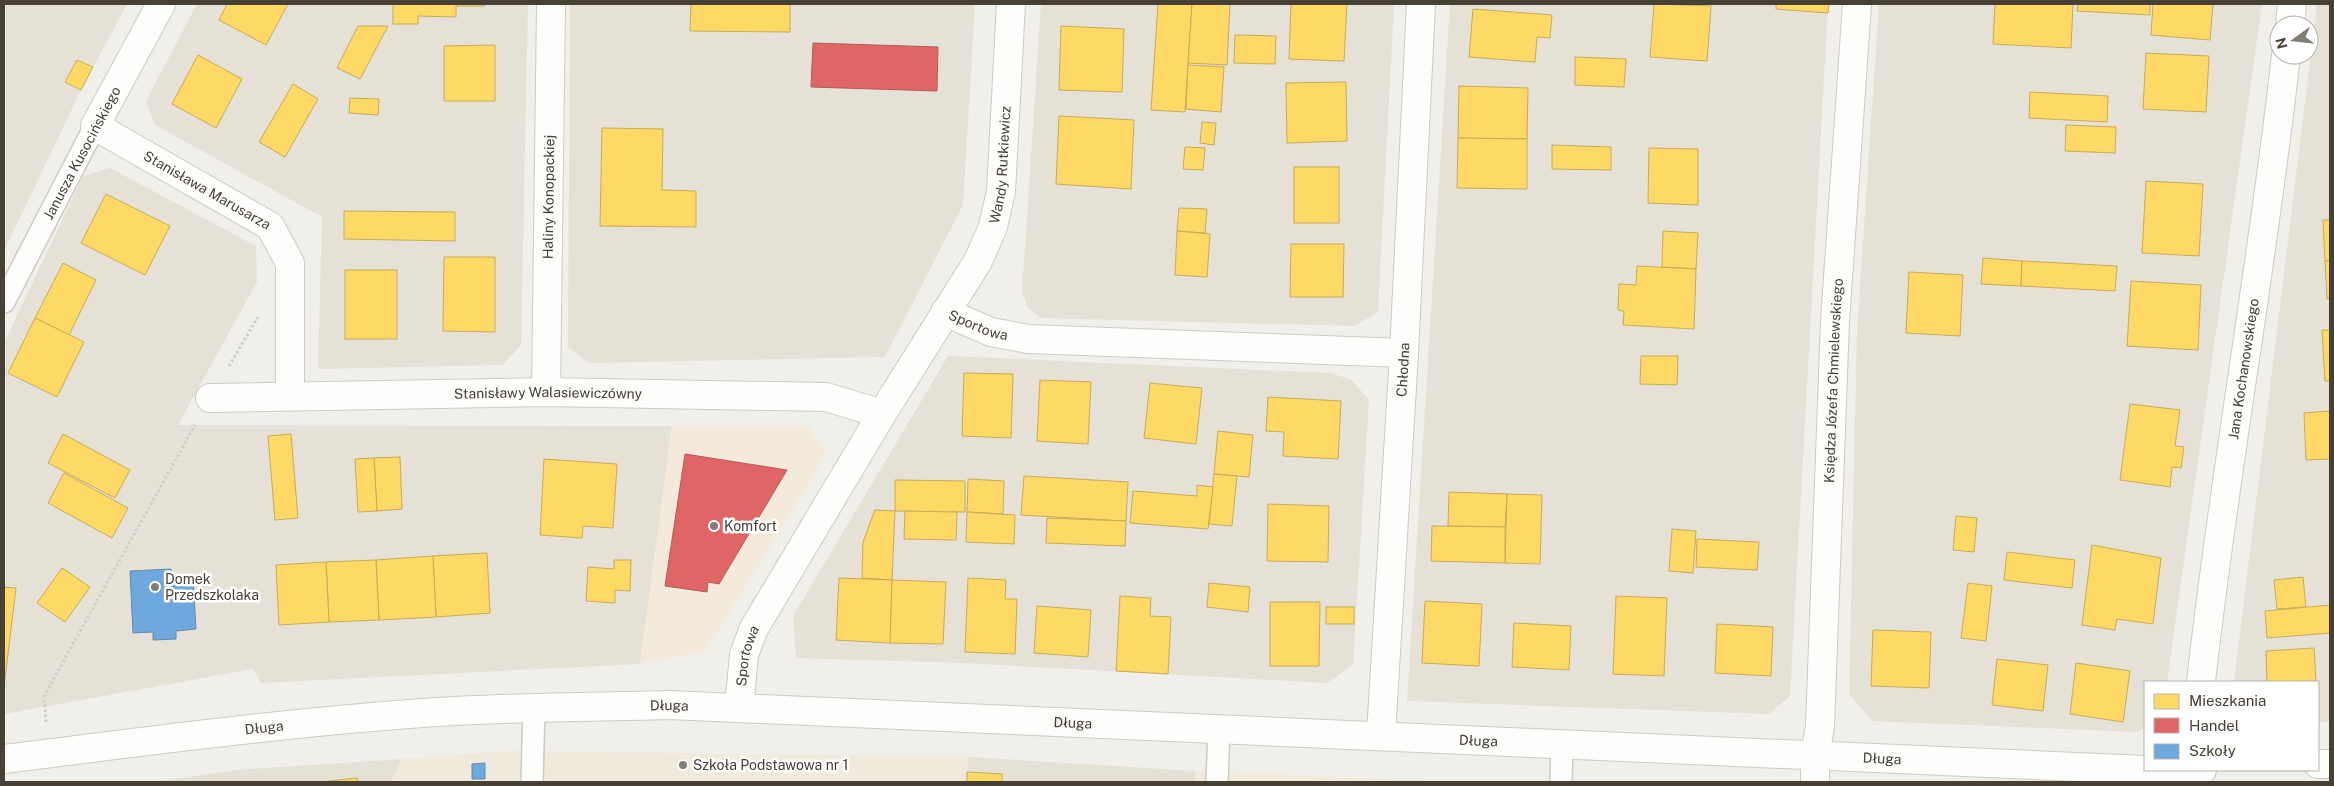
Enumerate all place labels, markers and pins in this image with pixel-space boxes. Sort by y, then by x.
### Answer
place label: Komfort [724,518,777,534]
marker: Komfort [708,520,720,532]
place label: Domek Przedszkolaka [165,571,259,603]
marker: Domek Przedszkolaka [149,581,161,593]
place label: Szkoła Podstawowa nr 1 [693,757,848,773]
marker: Szkoła Podstawowa nr 1 [677,759,689,771]

